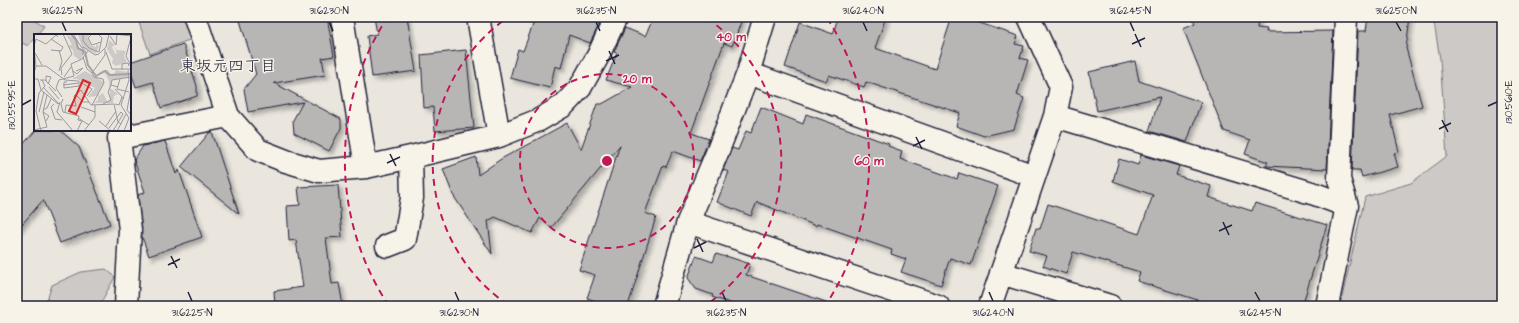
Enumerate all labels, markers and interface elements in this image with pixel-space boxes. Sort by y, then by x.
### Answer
text: 31.6225°N [41,4,83,18]
text: 31.6230°N [309,4,349,18]
text: 31.6235°N [576,4,616,18]
text: 31.6240°N [842,4,884,18]
text: 31.6245°N [1109,4,1151,18]
text: 31.6250°N [1375,4,1417,18]
text: 40 m [716,29,747,46]
inset map [34,34,131,131]
district label: 東坂元四丁目 [180,55,276,77]
text: 20 m [622,71,652,88]
text: 130.5595°E [5,80,19,130]
text: 130.5610°E [1502,80,1516,124]
text: 60 m [854,153,884,170]
centre of rings [600,154,614,168]
text: 31.6225°N [171,306,213,320]
text: 31.6230°N [439,306,479,320]
text: 31.6235°N [706,306,746,320]
text: 31.6240°N [972,306,1014,320]
text: 31.6245°N [1239,306,1281,320]

